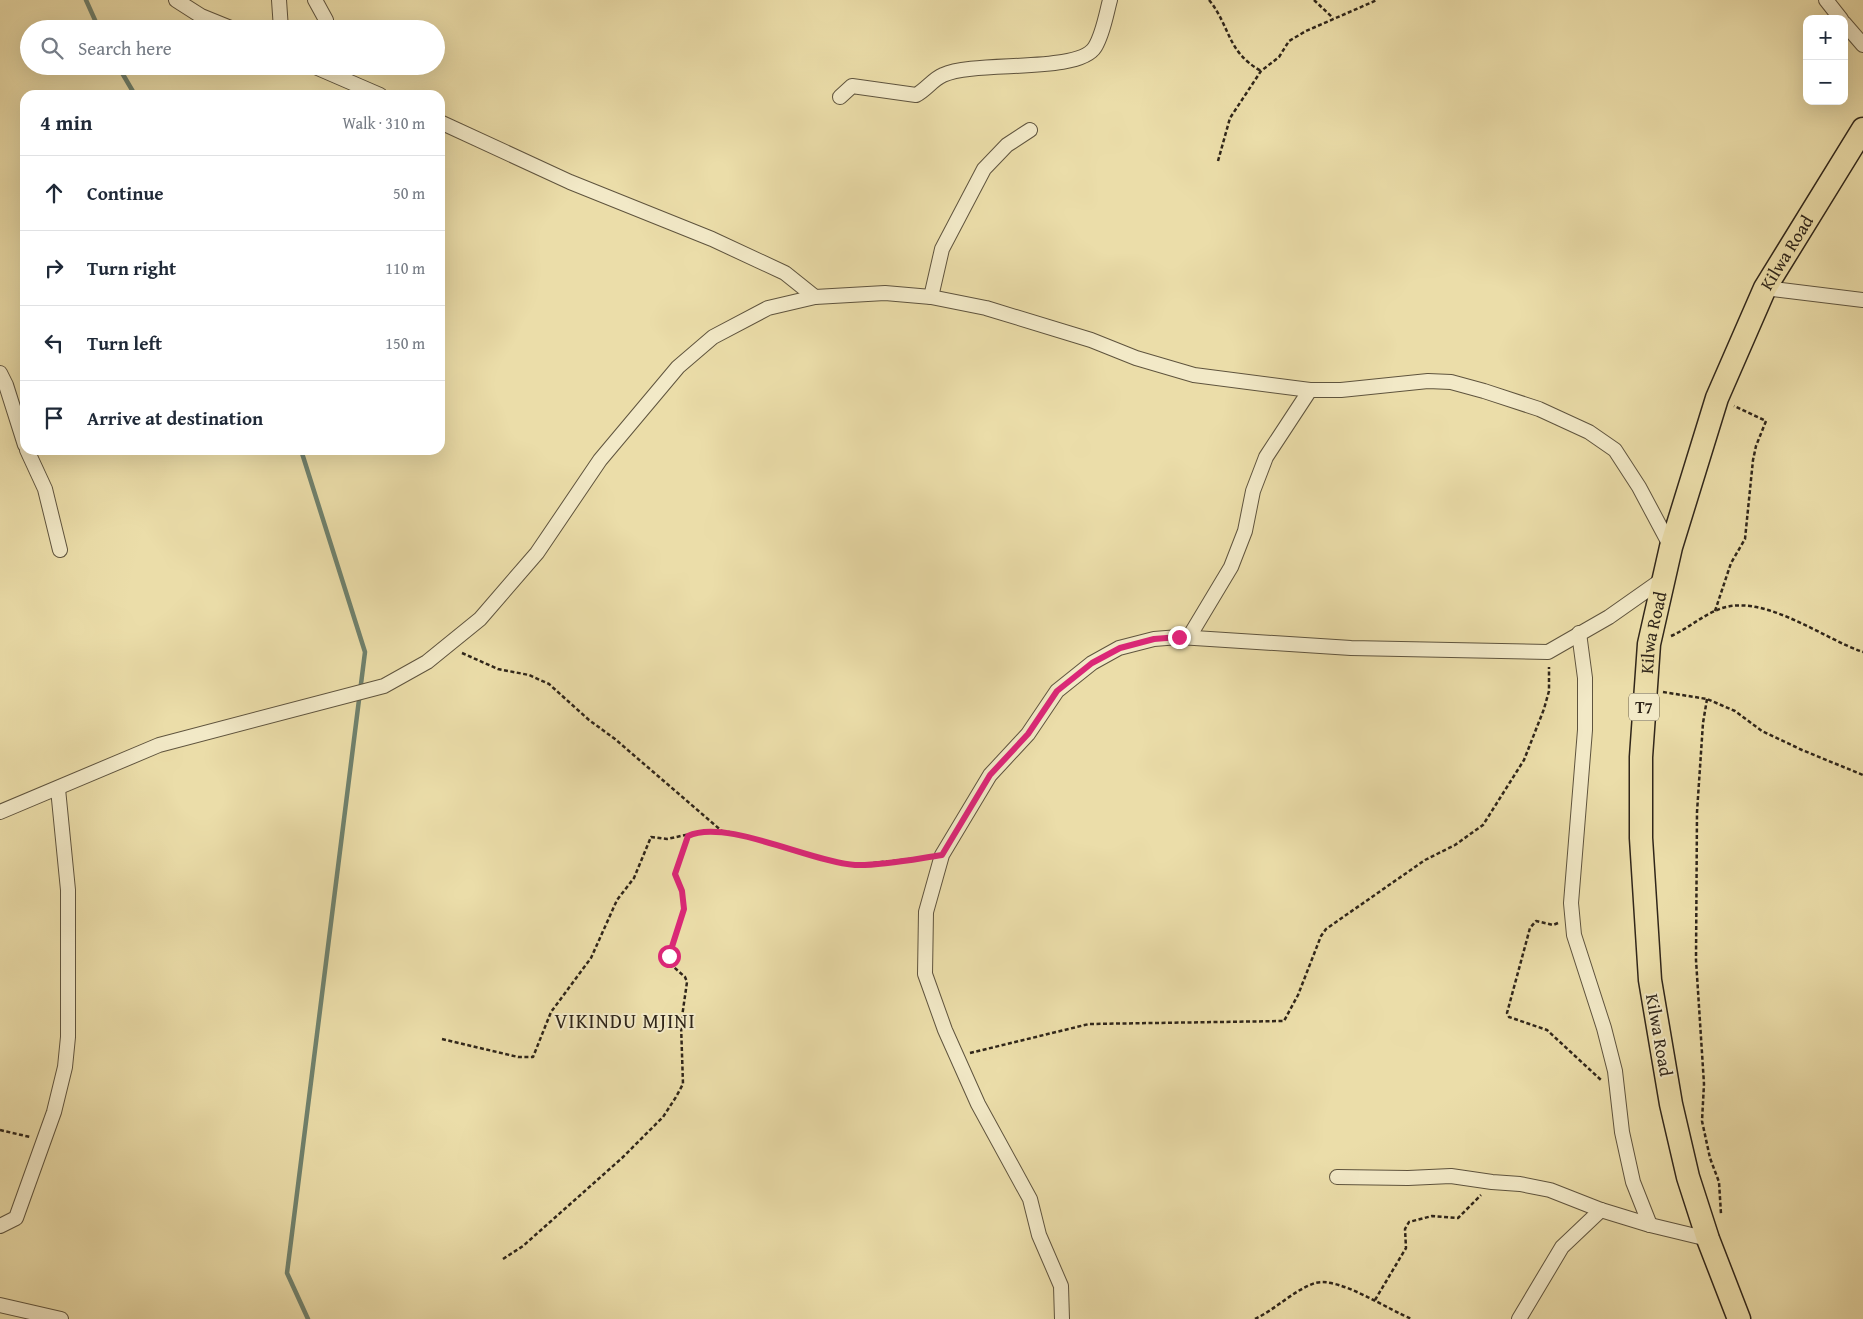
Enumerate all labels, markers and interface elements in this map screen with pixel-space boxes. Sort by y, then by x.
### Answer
map controls [1803,15,1848,105]
button: + [1803,15,1848,60]
search box [20,20,445,75]
icon: search [38,34,66,62]
text: Search here [78,34,172,62]
button: − [1803,60,1848,105]
text: 4 min [40,107,92,138]
text: Walk · 310 m [342,111,425,135]
icon: ahead [40,179,68,207]
text: Continue [87,179,164,207]
text: 50 m [393,181,425,205]
street label: Kilwa Road [1753,210,1820,295]
icon: right [40,254,68,282]
text: Turn right [87,254,176,282]
text: 110 m [385,256,425,280]
icon: left [40,329,68,357]
text: Turn left [87,329,162,357]
text: 150 m [385,331,425,355]
icon: arrive [40,404,68,432]
text: Arrive at destination [87,404,263,432]
street label: Kilwa Road [1633,588,1674,675]
route end [1168,626,1191,649]
road number: T7 [1629,694,1659,720]
route start [658,945,681,968]
street label: Kilwa Road [1639,991,1680,1079]
district label: VIKINDU MJINI [554,1006,696,1035]

